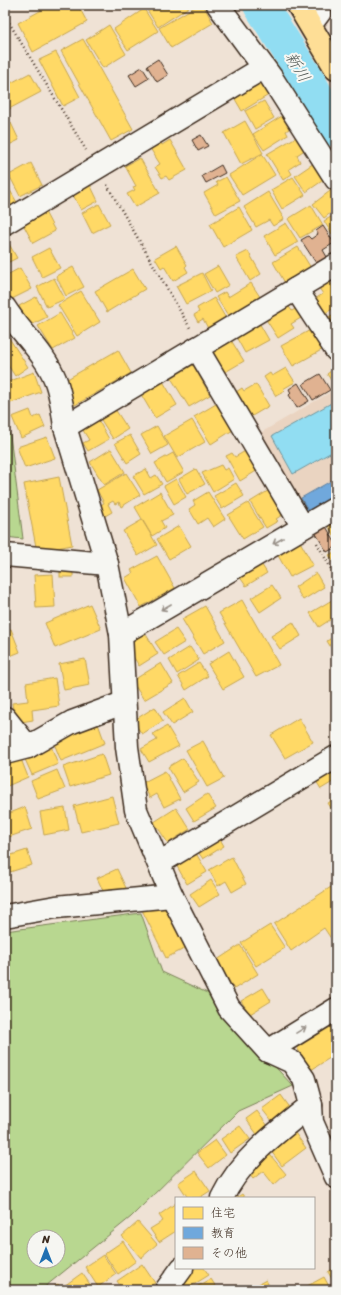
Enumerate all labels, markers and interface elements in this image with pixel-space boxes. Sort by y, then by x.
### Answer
water label: 新川 [277,46,319,88]
one-way arrow [272,538,284,546]
one-way arrow [160,604,172,612]
one-way arrow [295,1026,307,1034]
legend [175,1197,315,1269]
text: 住宅 [211,1202,235,1224]
text: 教育 [211,1222,235,1244]
north arrow [26,1229,66,1269]
text: N [41,1230,50,1249]
text: その他 [211,1242,247,1264]

